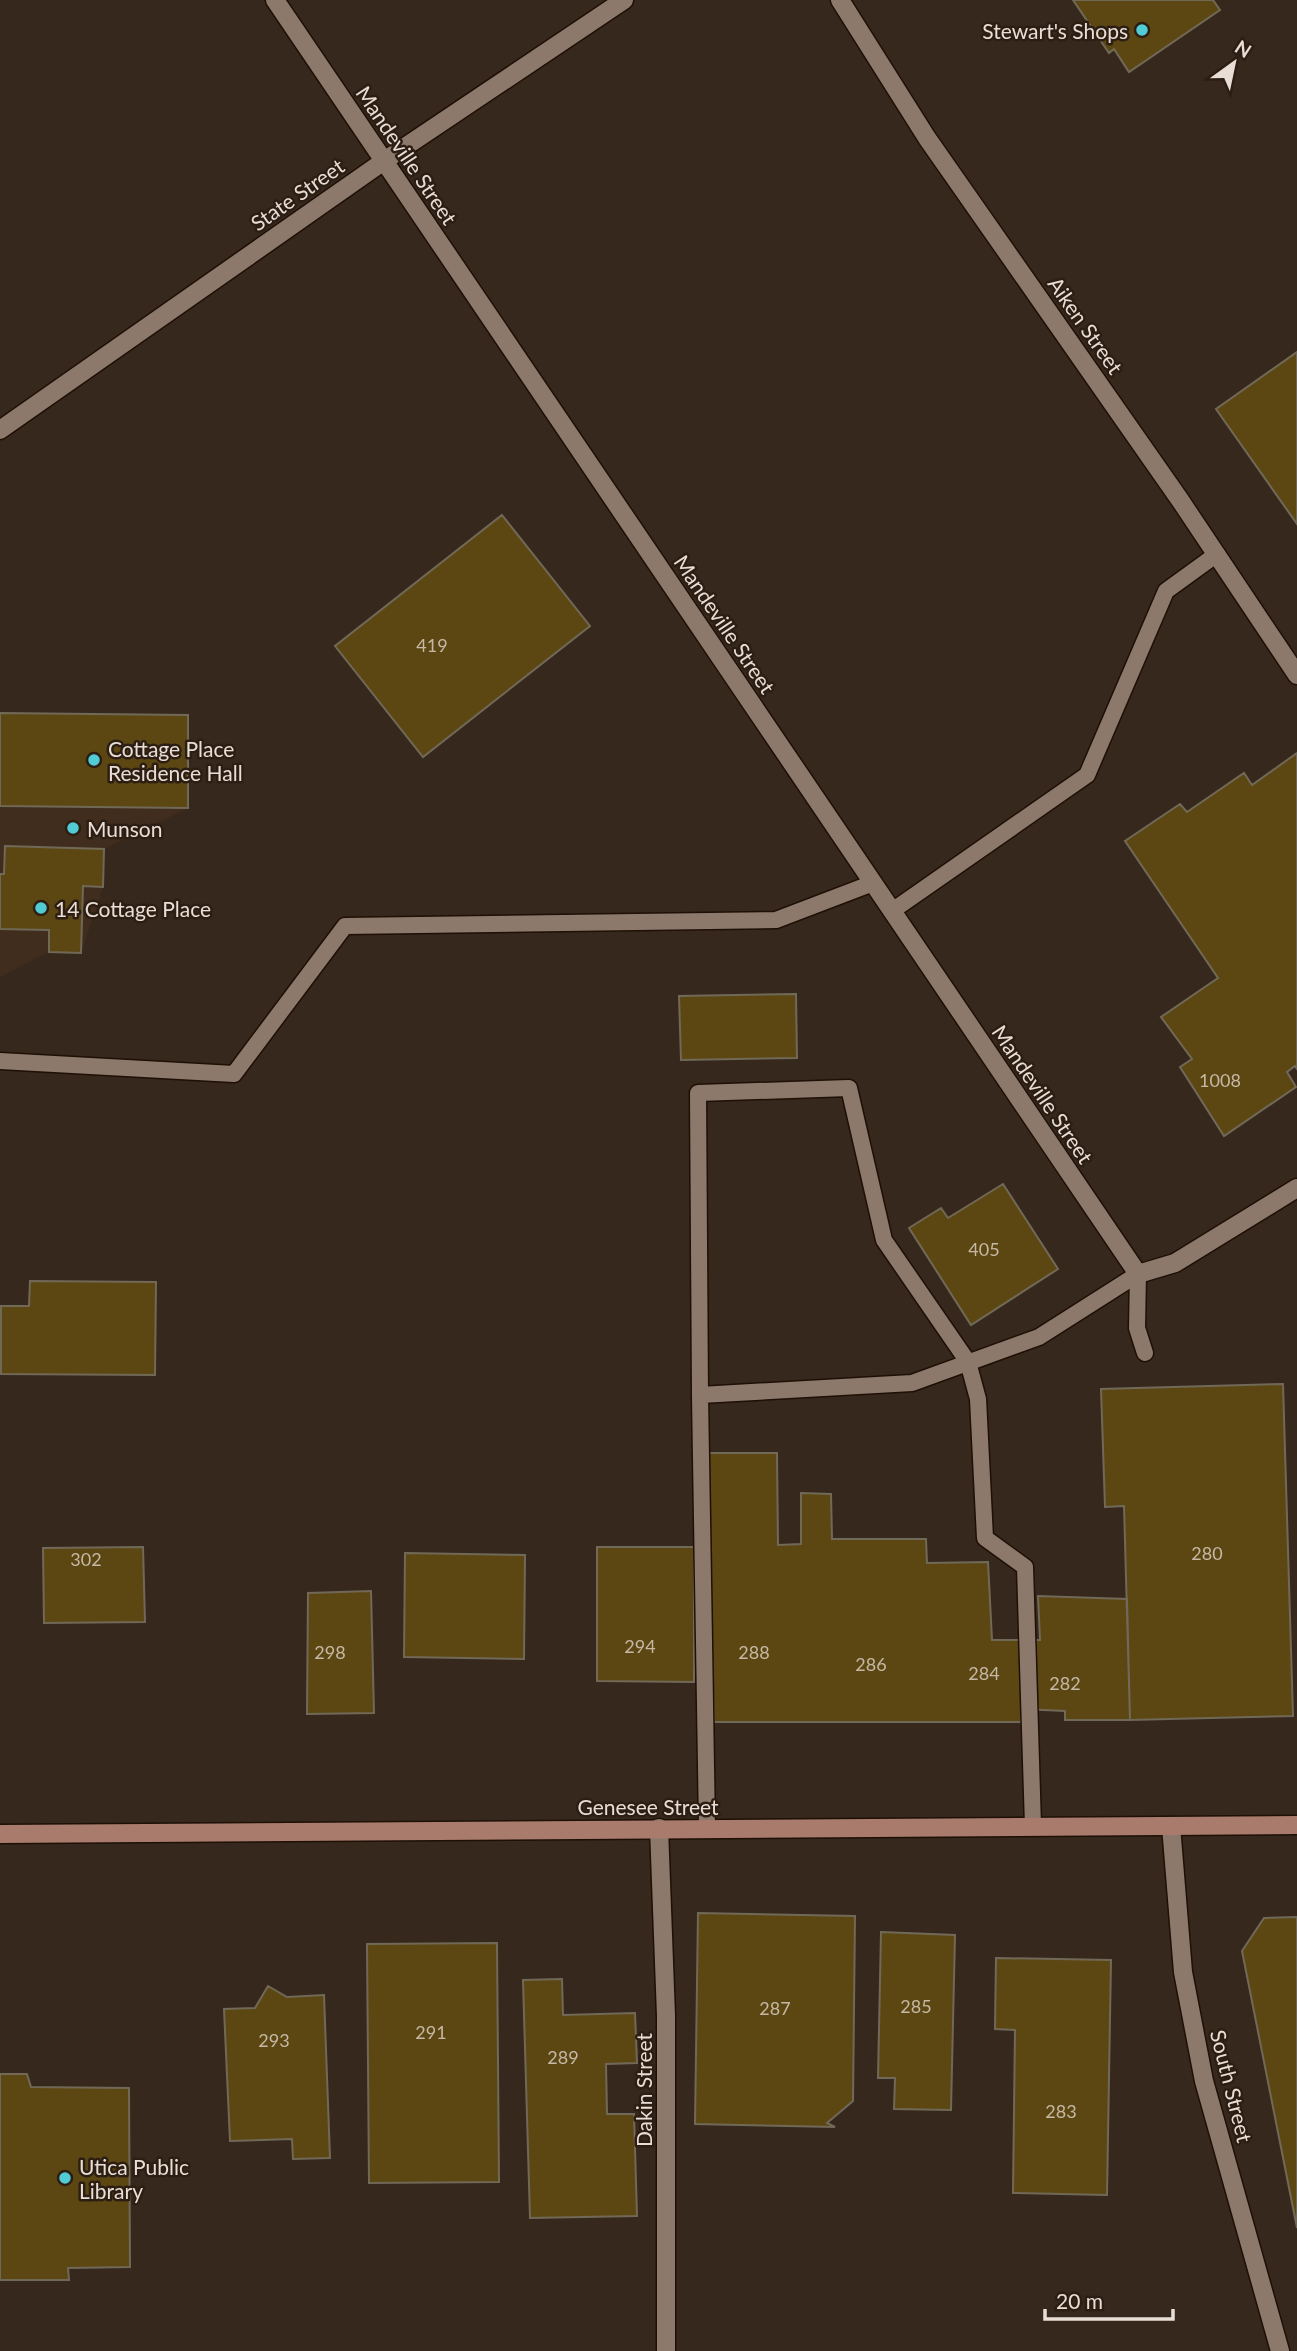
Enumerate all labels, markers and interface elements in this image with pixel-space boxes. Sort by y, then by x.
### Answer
place label: Stewart's Shops [982,18,1128,43]
marker: Stewart's Shops [1134,22,1150,38]
north arrow [1199,28,1269,98]
text: N [1231,35,1256,62]
street label: Mandeville Street [351,81,463,229]
street label: State Street [246,153,349,235]
street label: Aiken Street [1043,272,1129,379]
street label: Mandeville Street [669,550,781,698]
house number: 419 [416,634,448,656]
place label: Cottage Place Residence Hall [108,736,243,785]
marker: Cottage Place Residence Hall [86,752,102,768]
place label: Munson [87,816,162,841]
marker: Munson [65,820,81,836]
place label: 14 Cottage Place [55,896,211,921]
marker: 14 Cottage Place [33,900,49,916]
street label: Mandeville Street [987,1020,1099,1168]
house number: 1008 [1199,1069,1241,1091]
house number: 405 [968,1238,1000,1260]
house number: 280 [1191,1542,1223,1564]
house number: 302 [70,1548,102,1570]
house number: 294 [624,1635,656,1657]
house number: 298 [314,1641,346,1663]
house number: 288 [738,1641,770,1663]
house number: 286 [855,1653,887,1675]
house number: 284 [968,1662,1000,1684]
house number: 282 [1049,1672,1081,1694]
street label: Genesee Street [577,1794,719,1819]
house number: 285 [900,1995,932,2017]
house number: 287 [759,1997,791,2019]
house number: 291 [415,2021,447,2043]
street label: South Street [1206,2027,1258,2145]
house number: 293 [258,2029,290,2051]
street label: Dakin Street [631,2032,656,2147]
house number: 289 [547,2046,579,2068]
house number: 283 [1045,2100,1077,2122]
place label: Utica Public Library [79,2154,189,2203]
marker: Utica Public Library [57,2170,73,2186]
scale bar [1045,2278,1173,2322]
text: 20 m [1056,2288,1103,2313]

